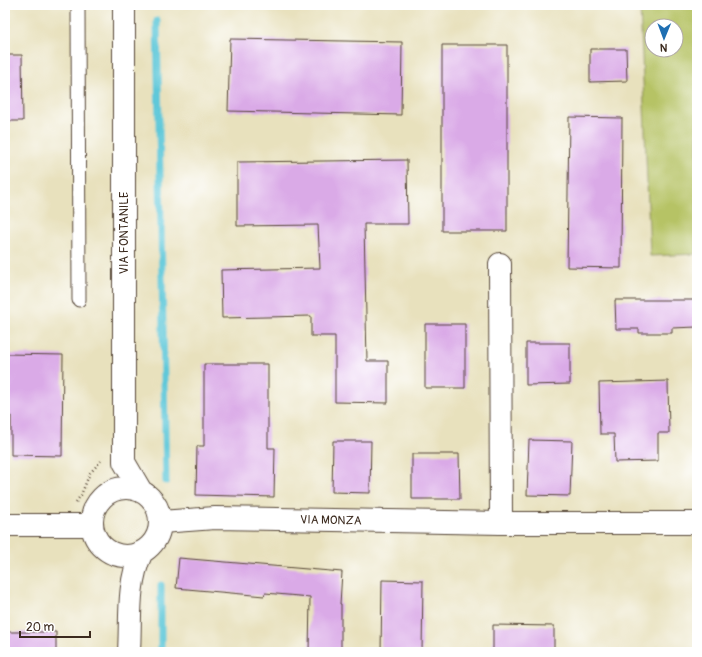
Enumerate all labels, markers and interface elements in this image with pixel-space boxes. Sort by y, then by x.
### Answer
north arrow [644,18,684,58]
text: N [659,41,668,54]
street label: VIA FONTANILE [117,192,132,274]
street label: VIA MONZA [300,512,362,529]
scale bar [20,613,90,639]
text: 20 m [26,620,55,635]

